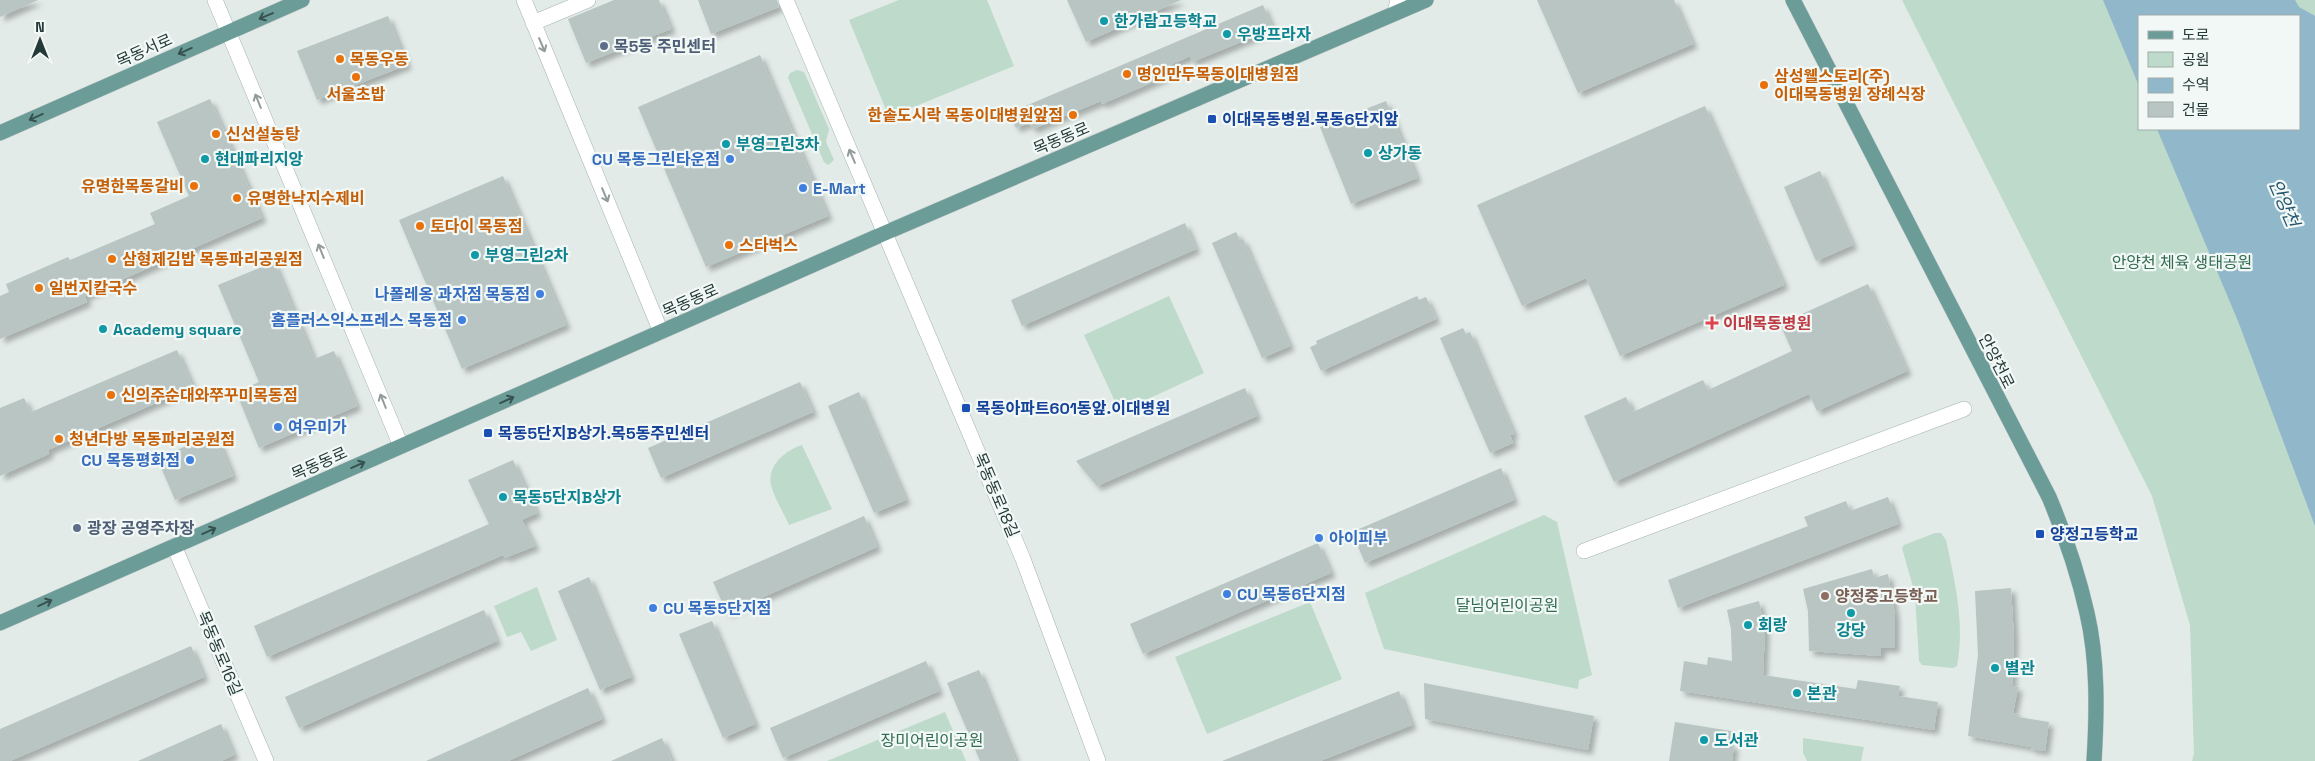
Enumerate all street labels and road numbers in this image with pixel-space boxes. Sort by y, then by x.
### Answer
street label: 목동서로 [113,29,176,72]
street label: 목동동로 [1030,117,1093,160]
street label: 목동동로 [659,279,722,322]
street label: 안양천로 [1974,330,2019,392]
street label: 목동동로 [288,442,351,485]
street label: 목동동로18길 [969,450,1024,541]
street label: 목동동로16길 [192,608,247,699]

